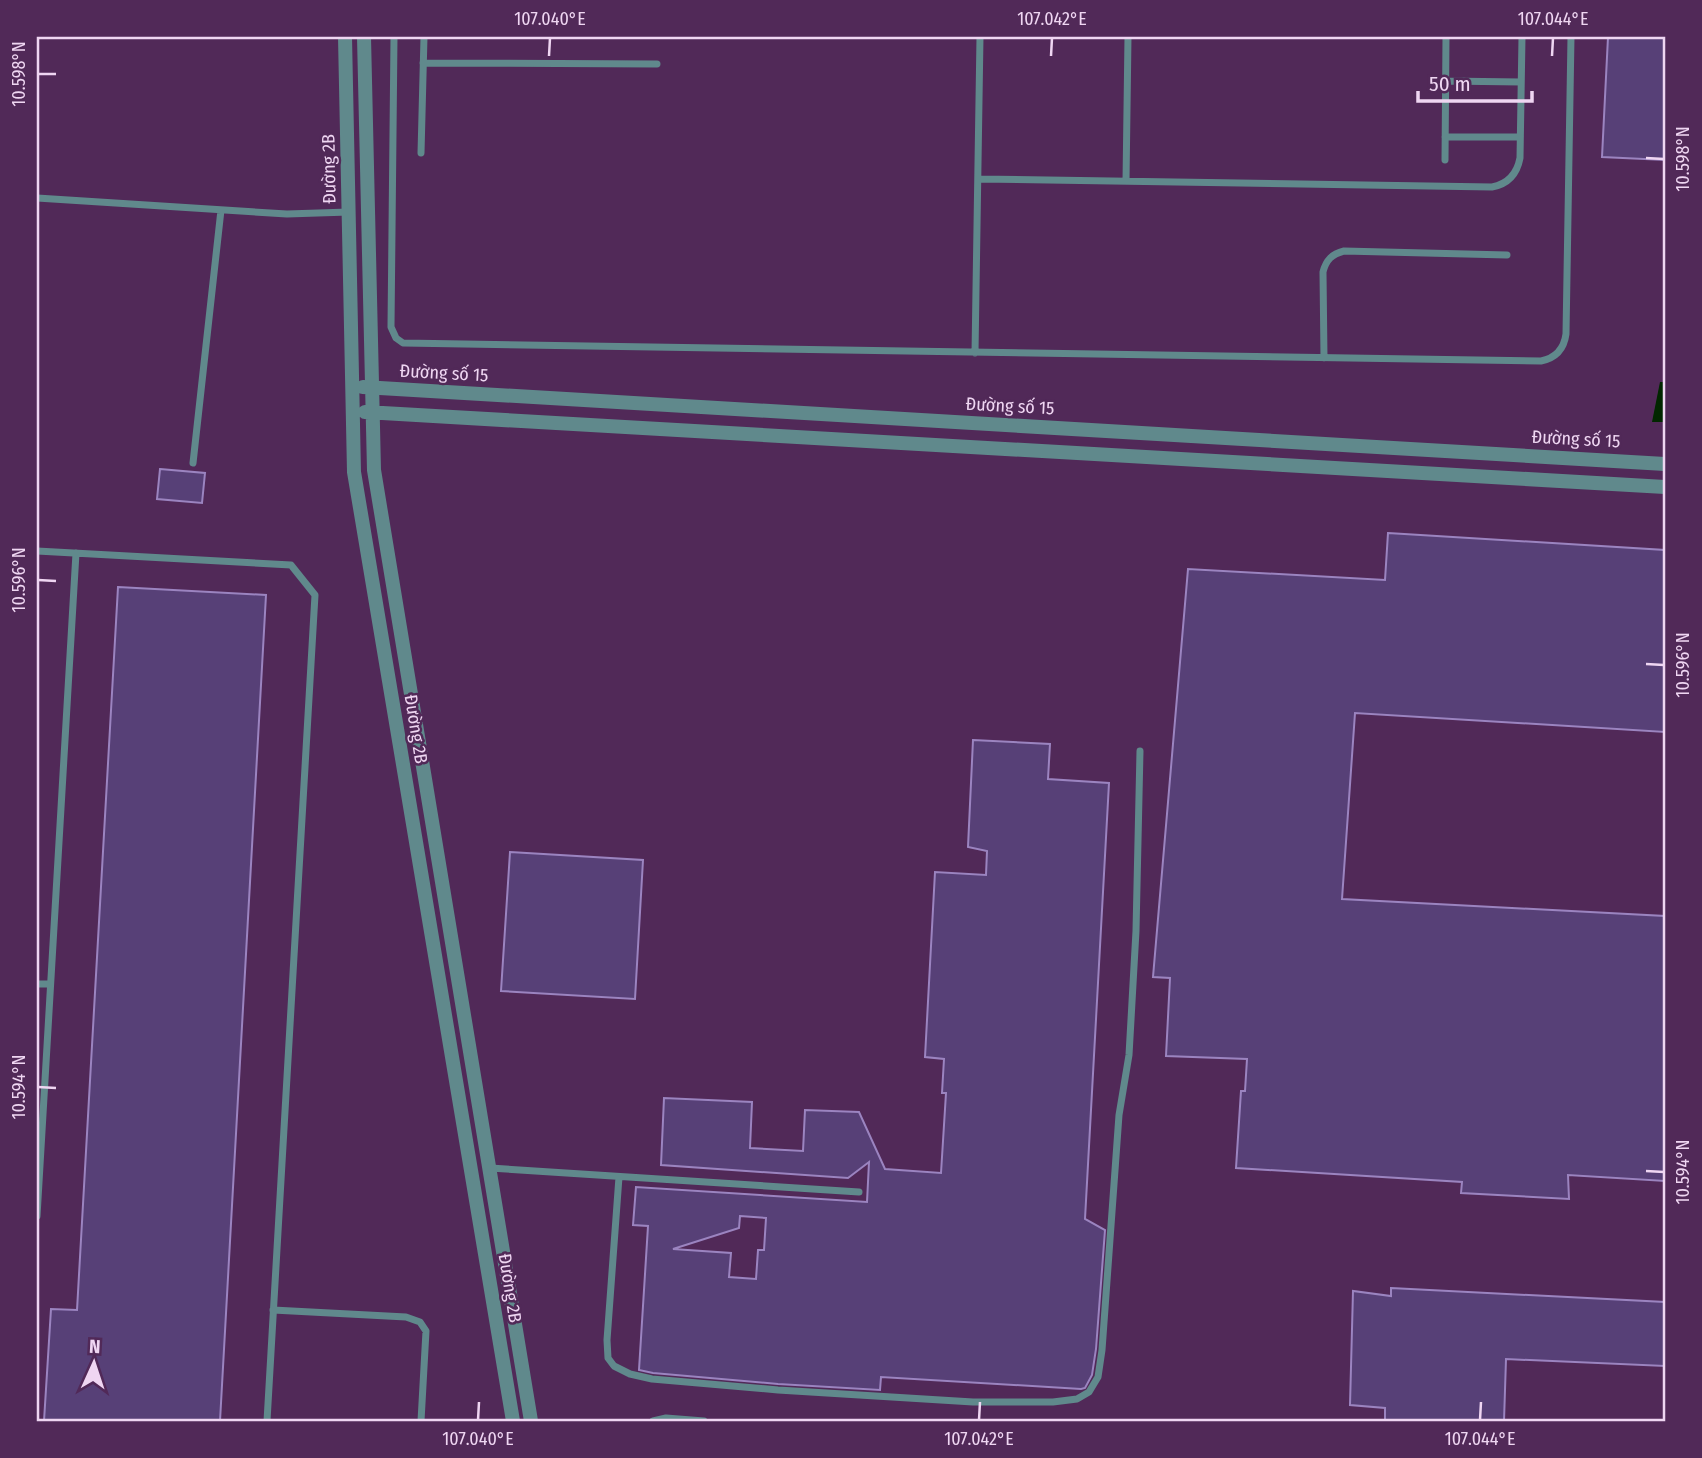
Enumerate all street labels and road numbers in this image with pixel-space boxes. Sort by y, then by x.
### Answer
street label: Đường 2B [317,134,341,204]
street label: Đường số 15 [399,360,489,386]
street label: Đường số 15 [965,393,1055,419]
street label: Đường số 15 [1531,426,1621,452]
street label: Đường 2B [400,693,432,765]
street label: Đường 2B [494,1252,526,1324]

